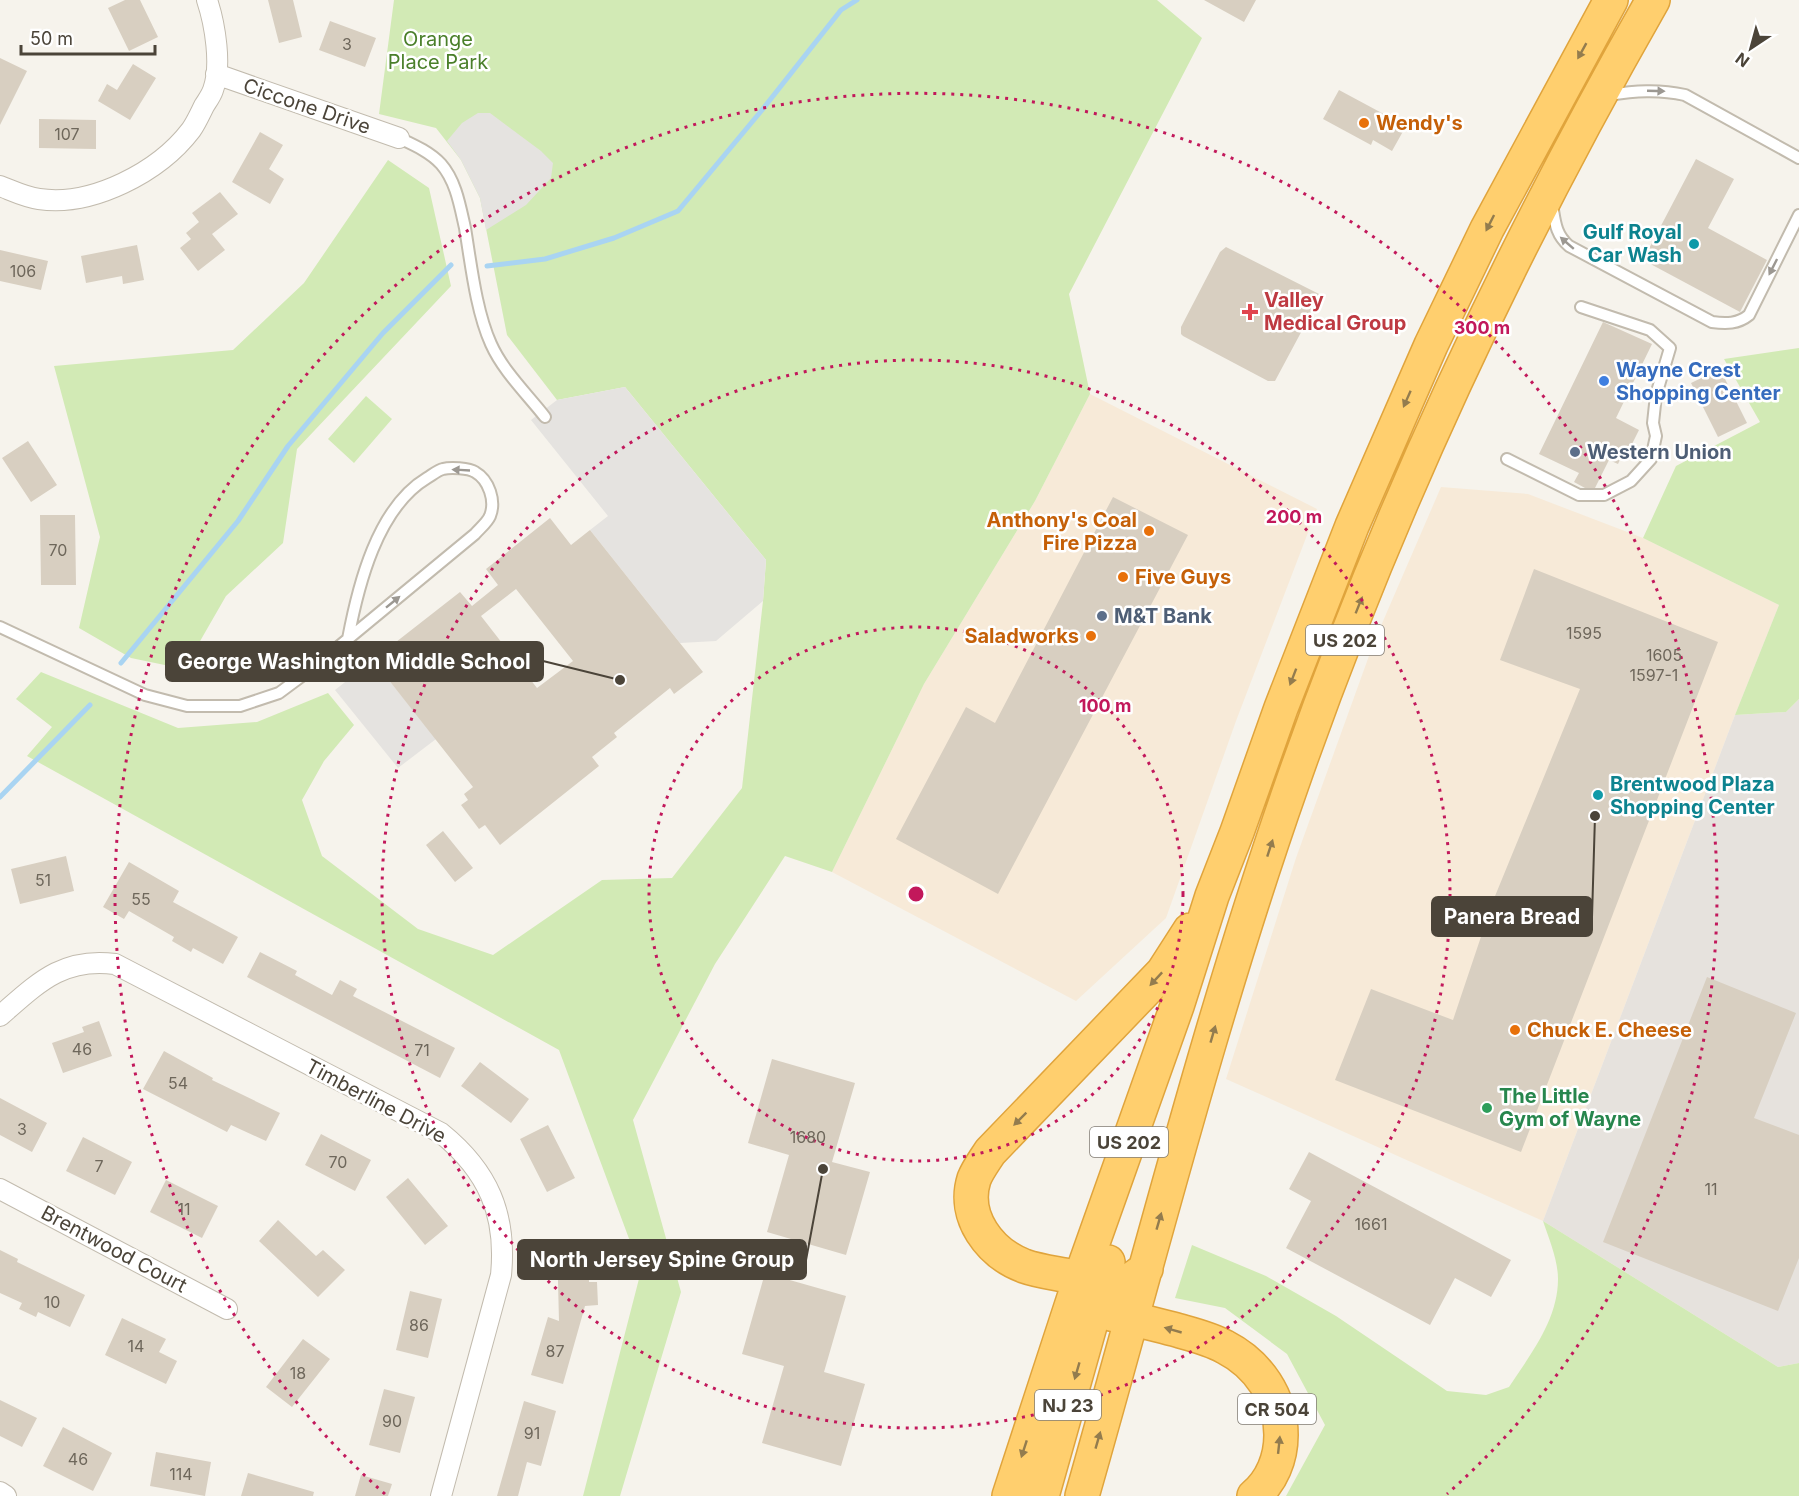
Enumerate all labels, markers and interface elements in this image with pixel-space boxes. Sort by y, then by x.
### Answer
scale bar [21,18,154,56]
north arrow [1721,18,1781,78]
park label: Orange Place Park [388,27,488,74]
text: 50 m [30,28,73,49]
house number: 3 [342,34,352,54]
one-way arrow [1577,43,1587,60]
text: N [1731,48,1753,72]
street label: Ciccone Drive [240,73,374,139]
one-way arrow [1647,86,1666,95]
place label: Wendy's [1376,111,1463,135]
marker: Wendy's [1357,116,1371,130]
house number: 107 [54,124,80,144]
one-way arrow [1486,215,1495,232]
place label: Gulf Royal Car Wash [1583,220,1682,267]
one-way arrow [1559,236,1575,249]
marker: Gulf Royal Car Wash [1687,237,1701,251]
one-way arrow [1768,259,1777,276]
house number: 106 [10,261,36,281]
place label: Valley Medical Group [1264,288,1406,335]
marker: Valley Medical Group [1241,303,1259,321]
text: 300 m [1454,317,1510,338]
place label: Wayne Crest Shopping Center [1616,358,1781,405]
marker: Wayne Crest Shopping Center [1597,374,1611,388]
one-way arrow [1402,391,1411,408]
place label: Western Union [1587,440,1732,464]
marker: Western Union [1568,445,1582,459]
one-way arrow [451,465,470,474]
text: 200 m [1266,506,1322,527]
place label: Anthony's Coal Fire Pizza [987,508,1137,555]
marker: Anthony's Coal Fire Pizza [1142,524,1156,538]
house number: 70 [49,540,67,560]
place label: Five Guys [1135,565,1231,589]
marker: Five Guys [1116,570,1130,584]
one-way arrow [385,596,400,609]
one-way arrow [1354,596,1364,614]
place label: M&T Bank [1114,604,1212,628]
marker: M&T Bank [1095,609,1109,623]
house number: 1595 [1566,623,1602,643]
place label: Saladworks [964,624,1079,648]
road number: US 202 [1306,625,1384,655]
marker: Saladworks [1084,629,1098,643]
callout: George Washington Middle School [166,642,543,681]
house number: 1605 [1646,645,1682,665]
text: George Washington Middle School [177,649,531,674]
house number: 1597-1 [1630,665,1678,685]
one-way arrow [1287,668,1297,686]
text: 100 m [1079,695,1131,716]
place label: Brentwood Plaza Shopping Center [1610,772,1775,819]
marker: Brentwood Plaza Shopping Center [1591,788,1605,802]
one-way arrow [1266,839,1276,857]
house number: 51 [35,870,51,890]
centre of rings [906,884,926,904]
house number: 55 [131,889,151,909]
callout: Panera Bread [1432,897,1592,936]
text: Panera Bread [1444,904,1580,929]
one-way arrow [1150,971,1163,986]
place label: Chuck E. Cheese [1527,1018,1692,1042]
marker: Chuck E. Cheese [1508,1023,1522,1037]
one-way arrow [1208,1025,1218,1043]
house number: 46 [72,1039,92,1059]
house number: 71 [414,1040,430,1060]
street label: Timberline Drive [302,1054,450,1148]
house number: 54 [168,1073,188,1093]
place label: The Little Gym of Wayne [1499,1084,1641,1131]
marker: The Little Gym of Wayne [1480,1101,1494,1115]
one-way arrow [1014,1112,1028,1126]
house number: 3 [17,1119,27,1139]
house number: 1680 [790,1127,826,1147]
road number: US 202 [1090,1127,1168,1157]
house number: 70 [329,1152,347,1172]
house number: 7 [94,1156,104,1176]
house number: 11 [1704,1179,1718,1199]
house number: 11 [177,1199,191,1219]
street label: Brentwood Court [37,1201,191,1298]
one-way arrow [1155,1212,1164,1230]
house number: 1661 [1355,1214,1387,1234]
callout: North Jersey Spine Group [518,1240,806,1279]
text: North Jersey Spine Group [530,1247,794,1272]
house number: 10 [44,1292,60,1312]
house number: 86 [409,1315,429,1335]
one-way arrow [1164,1324,1182,1334]
house number: 14 [128,1336,144,1356]
house number: 87 [546,1341,564,1361]
one-way arrow [1072,1362,1081,1380]
house number: 18 [290,1363,306,1383]
road number: NJ 23 [1035,1390,1101,1420]
road number: CR 504 [1238,1394,1316,1424]
house number: 90 [382,1411,402,1431]
house number: 91 [524,1423,540,1443]
one-way arrow [1094,1431,1103,1449]
one-way arrow [1275,1436,1284,1455]
one-way arrow [1019,1440,1029,1458]
house number: 46 [68,1449,88,1469]
house number: 114 [169,1464,193,1484]

